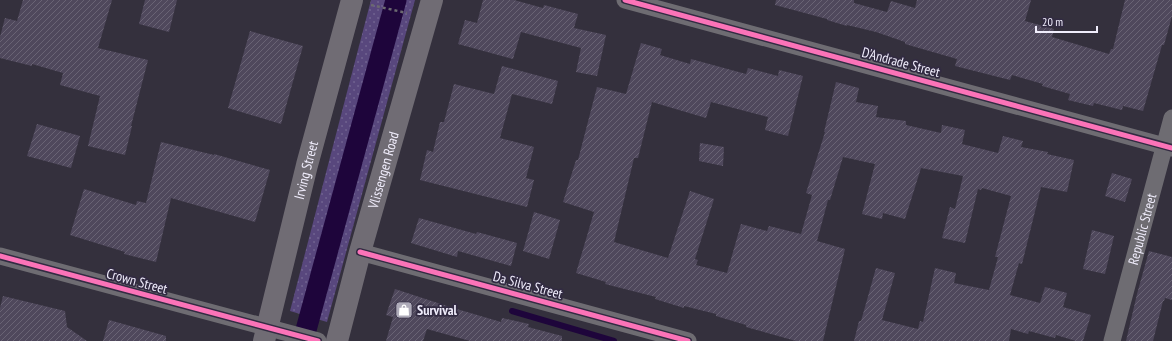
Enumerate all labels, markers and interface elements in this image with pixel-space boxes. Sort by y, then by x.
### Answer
scale bar [1036,8,1097,34]
text: 20 m [1042,14,1063,29]
street label: D'Andrade Street [860,43,942,81]
street label: Vlissengen Road [364,130,403,212]
street label: Irving Street [290,139,322,201]
street label: Republic Street [1124,191,1160,267]
street label: Crown Street [105,264,170,298]
street label: Da Silva Street [491,267,565,303]
shop icon: Survival [394,300,414,320]
place label: Survival [417,301,458,319]

